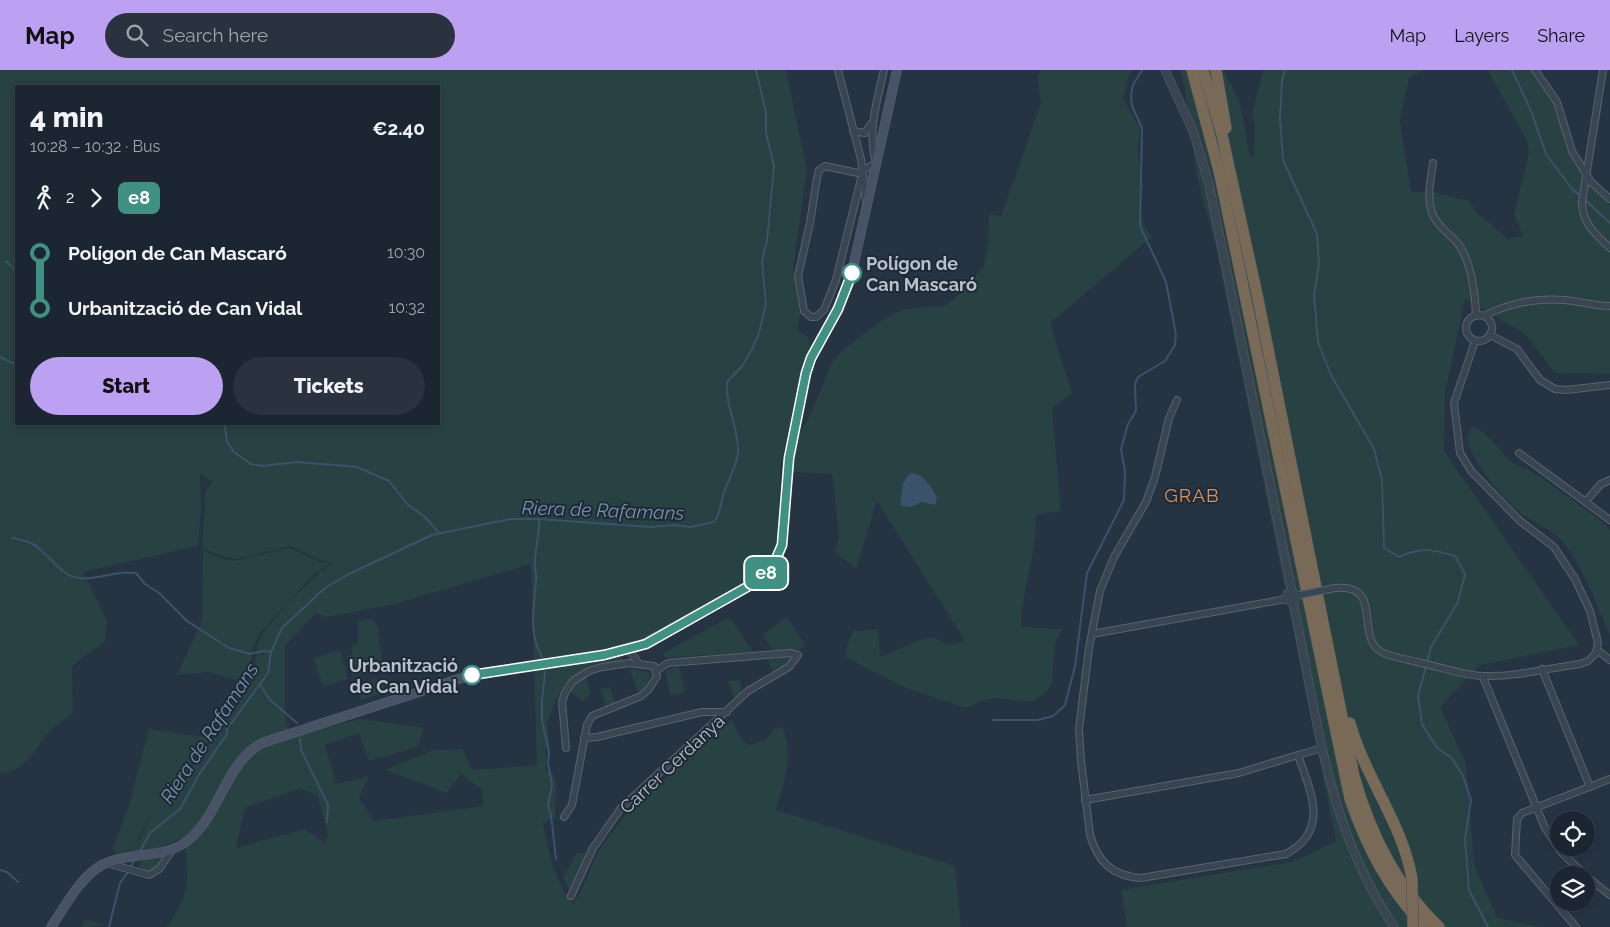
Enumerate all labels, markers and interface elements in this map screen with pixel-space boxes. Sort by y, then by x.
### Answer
search box [105,13,455,58]
text: Map [25,21,75,50]
icon: search [123,21,151,49]
text: Search here [163,24,268,46]
text: Map [1390,25,1426,46]
text: Layers [1454,25,1509,46]
text: Share [1537,25,1585,46]
text: 4 min [30,101,104,134]
text: €2.40 [372,117,425,139]
text: 10:28 – 10:32 · Bus [30,137,160,156]
icon: walk [30,184,58,212]
icon: forward [82,184,110,212]
text: e8 [128,187,150,208]
text: 2 [66,188,74,207]
text: Polígon de Can Mascaró [68,242,287,264]
text: 10:30 [387,243,425,262]
place label: Polígon de Can Mascaró [866,253,977,295]
marker: Polígon de Can Mascaró [842,263,862,283]
text: Urbanització de Can Vidal [68,297,302,319]
text: 10:32 [388,298,425,317]
button: Start [30,357,223,415]
button: Tickets [233,357,425,415]
district label: GRAB [1164,484,1220,506]
water label: Riera de Rafamans [521,496,685,524]
line badge: e8 [744,557,788,589]
text: e8 [755,562,777,583]
place label: Urbanització de Can Vidal [349,655,458,697]
water label: Riera de Rafamans [156,659,263,807]
marker: Urbanització de Can Vidal [462,665,482,685]
street label: Carrer Cerdanya [615,710,729,818]
map controls [1550,811,1595,911]
button: locate [1550,811,1595,856]
button: layers [1550,866,1595,911]

